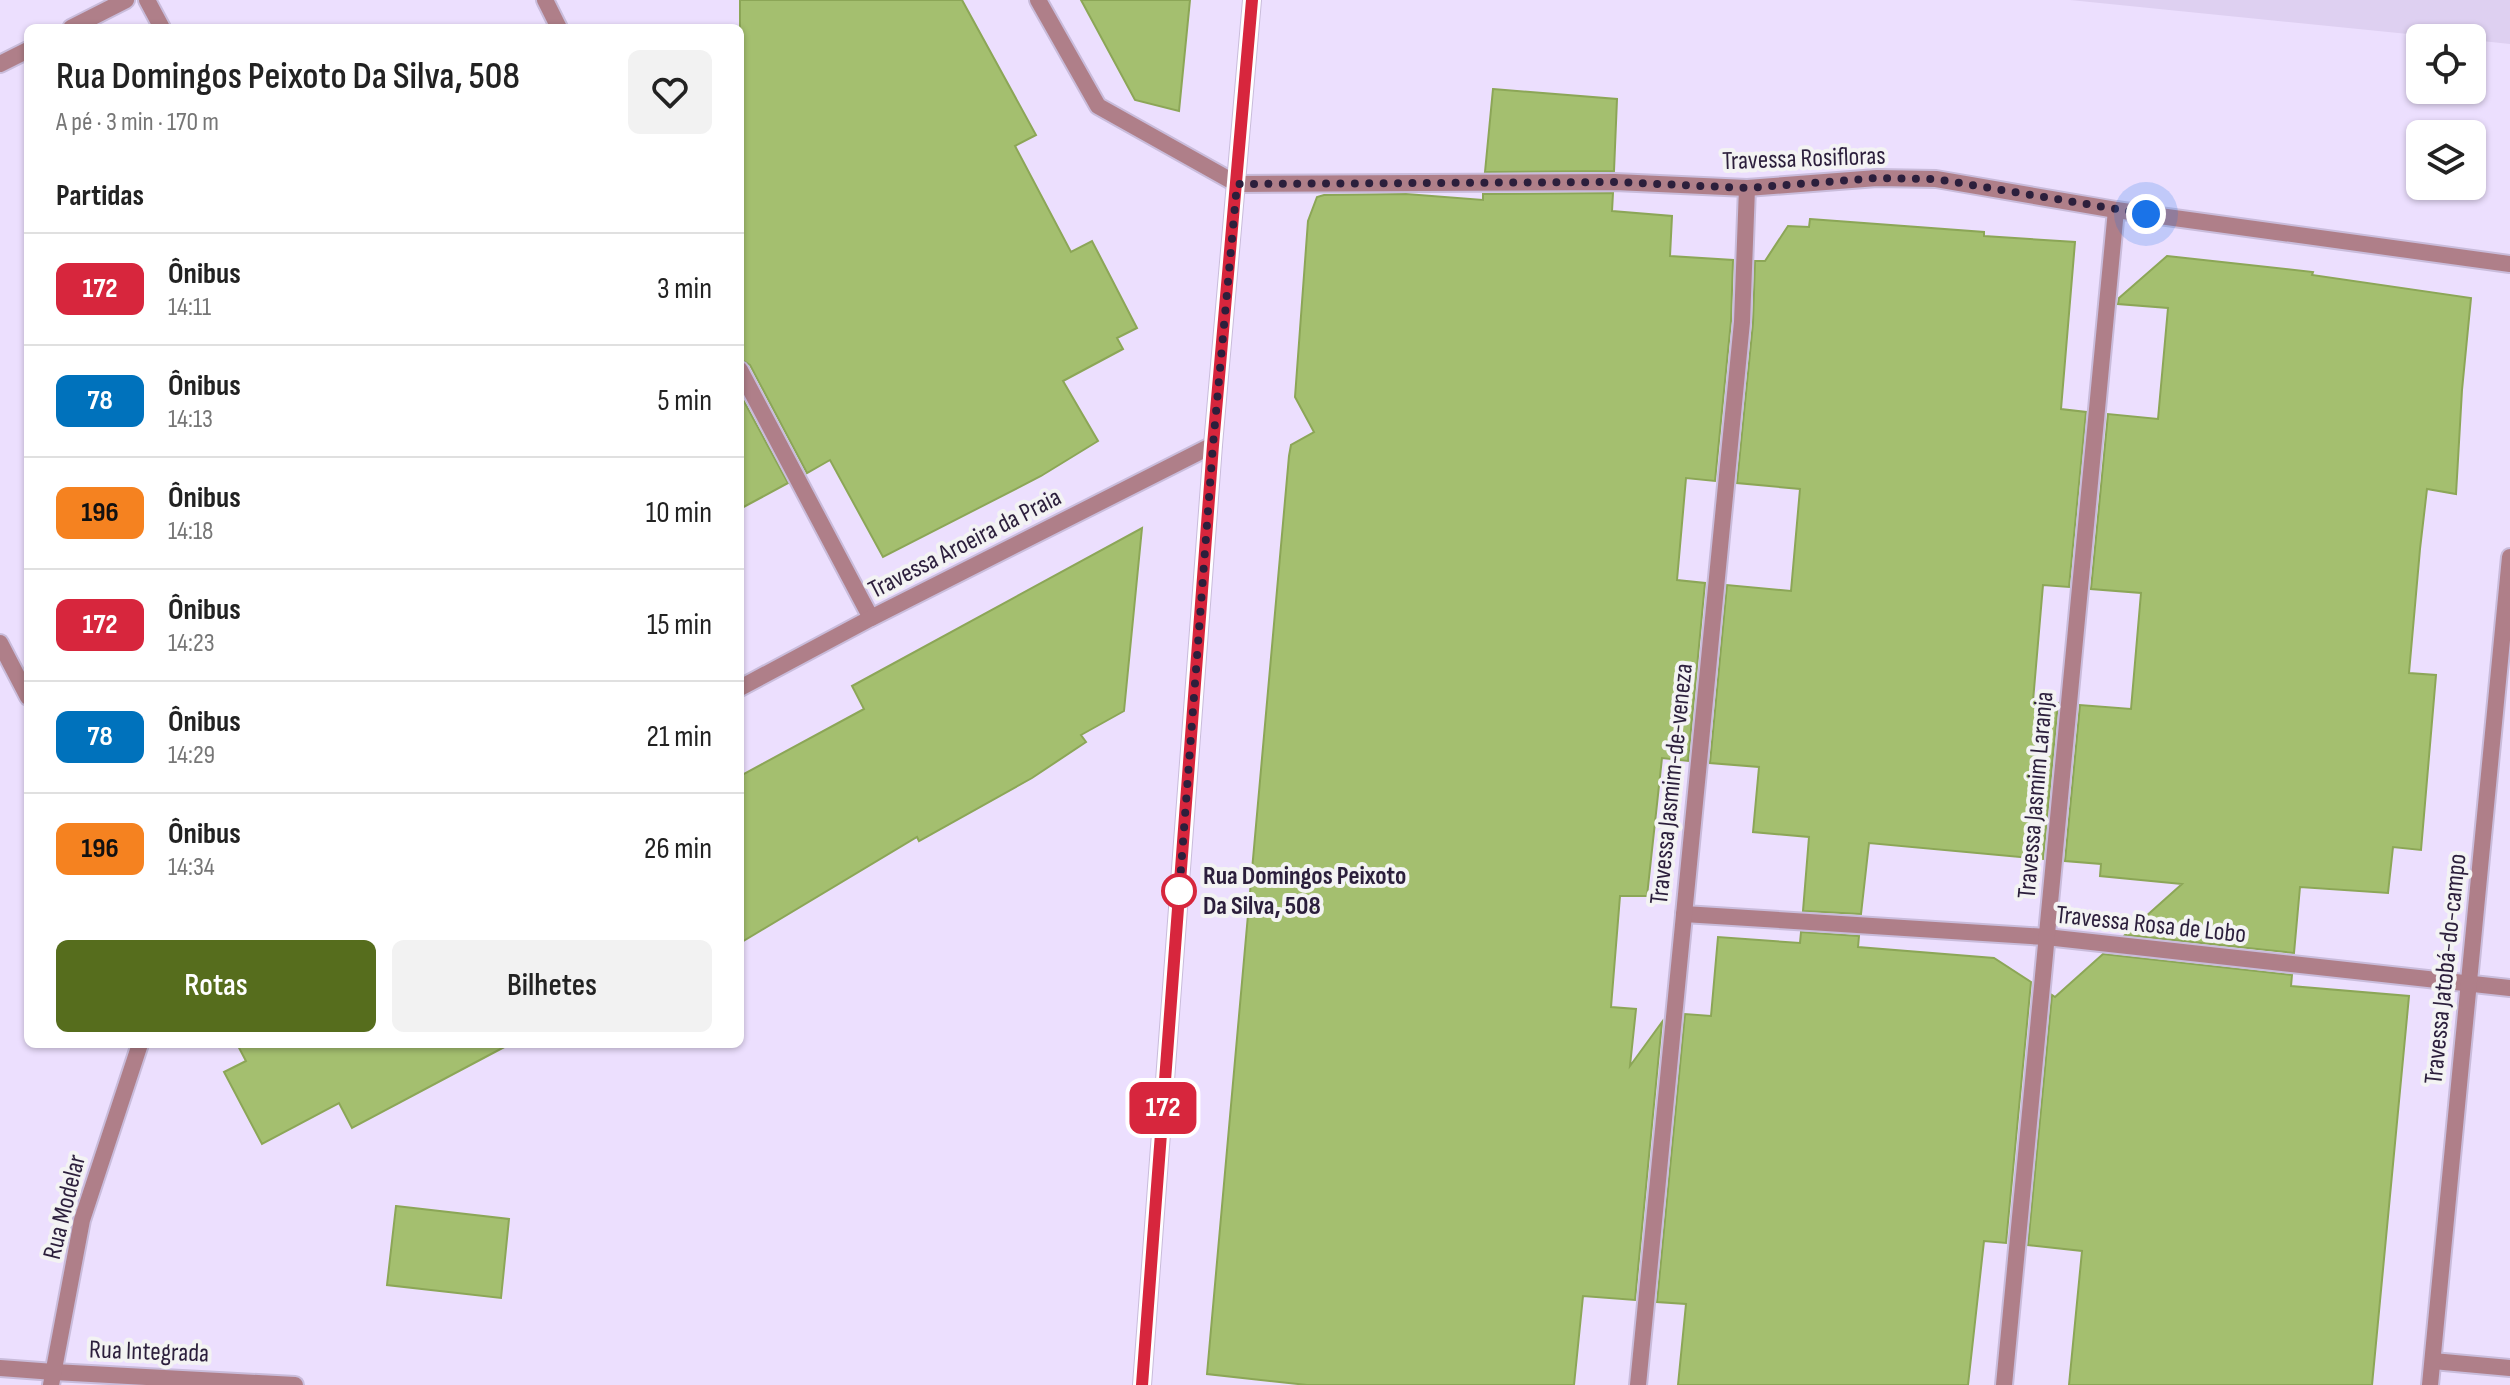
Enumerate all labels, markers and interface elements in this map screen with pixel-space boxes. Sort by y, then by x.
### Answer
map controls [2406,24,2486,200]
button: locate [2406,24,2486,104]
button: heart [628,50,712,134]
text: Rua Domingos Peixoto Da Silva, 508 [56,54,520,99]
text: A pé · 3 min · 170 m [56,107,219,138]
button: layers [2406,120,2486,200]
street label: Travessa Rosifloras [1722,141,1886,177]
text: Partidas [56,178,144,214]
your location [2126,194,2166,234]
text: Ônibus [168,256,241,292]
text: 3 min [657,271,712,307]
text: 172 [82,272,118,305]
text: 14:11 [168,292,211,323]
text: Ônibus [168,368,241,404]
text: 5 min [658,383,712,419]
text: 78 [87,384,113,417]
text: 14:13 [168,404,213,435]
text: Ônibus [168,480,241,516]
street label: Travessa Aroeira da Praia [864,482,1066,606]
text: 10 min [646,495,712,531]
text: 196 [81,496,119,529]
text: 14:18 [168,516,213,547]
text: Ônibus [168,592,241,628]
text: 15 min [647,607,712,643]
text: 172 [82,608,118,641]
text: 14:23 [168,628,215,659]
street label: Travessa Jasmim-de-veneza [1644,662,1700,906]
street label: Travessa Jasmim Laranja [2012,690,2060,900]
text: Ônibus [168,704,241,740]
text: 21 min [647,719,712,755]
text: 78 [87,720,113,753]
text: 14:29 [168,740,215,771]
text: Ônibus [168,816,241,852]
text: 26 min [644,831,712,867]
text: 196 [81,832,119,865]
text: 14:34 [168,852,215,883]
street label: Travessa Jatobá-do-campo [2418,852,2474,1086]
place label: Rua Domingos Peixoto Da Silva, 508 [1203,861,1406,922]
marker: Rua Domingos Peixoto Da Silva, 508 [1162,874,1196,908]
street label: Travessa Rosa de Lobo [2054,900,2248,950]
button: Rotas [56,940,376,1032]
button: Bilhetes [392,940,712,1032]
line badge: 172 [1117,1082,1209,1134]
text: 172 [1145,1091,1181,1124]
street label: Rua Modelar [37,1151,93,1263]
street label: Rua Integrada [88,1334,210,1370]

